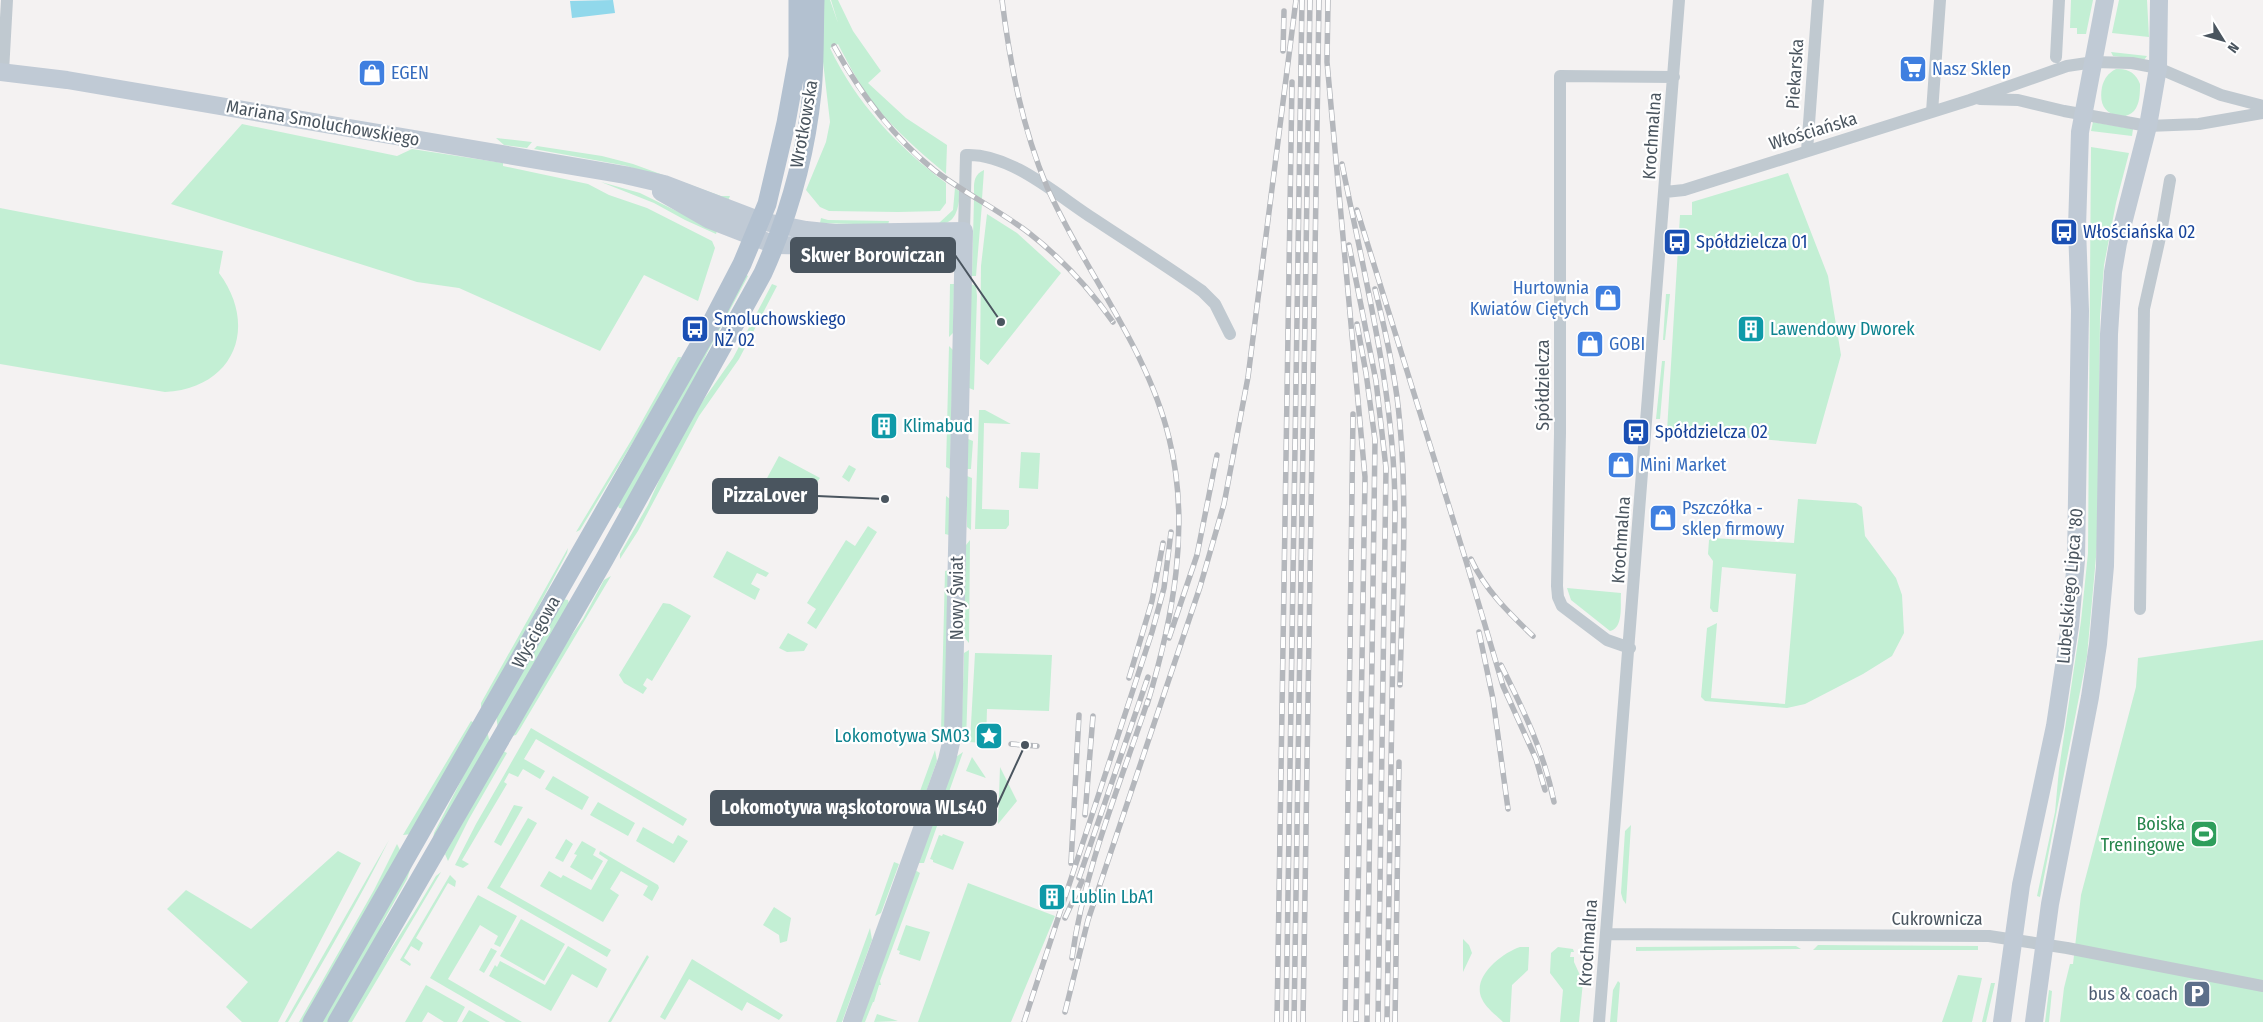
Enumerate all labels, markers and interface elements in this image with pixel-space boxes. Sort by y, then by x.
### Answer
north arrow [2198,15,2248,65]
street label: Piekarska [1782,38,1808,110]
text: N [2224,39,2242,56]
supermarket icon: Nasz Sklep [1898,54,1928,84]
shop icon: EGEN [357,58,387,88]
place label: Nasz Sklep [1932,58,2011,80]
place label: EGEN [391,62,429,84]
street label: Wrotkowska [785,78,823,170]
street label: Krochmalna [1638,91,1666,180]
street label: Mariana Smoluchowskiego [225,95,421,151]
street label: Włościańska [1766,107,1860,155]
bus stop icon: Włościańska 02 [2049,217,2079,247]
place label: Włościańska 02 [2083,221,2195,243]
bus stop icon: Spółdzielcza 01 [1662,227,1692,257]
place label: Spółdzielcza 01 [1696,231,1807,253]
callout: Skwer Borowiczan [791,238,955,272]
text: Skwer Borowiczan [801,244,945,267]
place label: Hurtownia Kwiatów Ciętych [1470,277,1589,320]
shop icon: Hurtownia Kwiatów Ciętych [1593,283,1623,313]
place label: Smoluchowskiego NŻ 02 [714,308,846,351]
bus stop icon: Smoluchowskiego NŻ 02 [680,314,710,344]
building icon: Lawendowy Dworek [1736,314,1766,344]
place label: Lawendowy Dworek [1770,318,1915,340]
shop icon: GOBI [1575,329,1605,359]
place label: GOBI [1609,333,1645,355]
street label: Spółdzielcza [1532,339,1554,431]
building icon: Klimabud [869,411,899,441]
place label: Klimabud [903,415,973,437]
bus stop icon: Spółdzielcza 02 [1621,417,1651,447]
place label: Spółdzielcza 02 [1655,421,1768,443]
shop icon: Mini Market [1606,450,1636,480]
place label: Mini Market [1640,454,1727,476]
callout: PizzaLover [713,479,817,513]
text: PizzaLover [723,484,808,507]
street label: Krochmalna [1607,495,1635,584]
place label: Pszczółka - sklep firmowy [1682,497,1784,540]
shop icon: Pszczółka - sklep firmowy [1648,503,1678,533]
street label: Lubelskiego Lipca '80 [2052,507,2088,665]
street label: Nowy Świat [946,556,968,640]
street label: Wyścigowa [507,592,565,672]
place icon: Lokomotywa SM03 [974,721,1004,751]
place label: Lokomotywa SM03 [835,725,970,747]
callout: Lokomotywa wąskotorowa WLs40 [711,791,996,825]
text: Lokomotywa wąskotorowa WLs40 [721,796,987,819]
place label: Boiska Treningowe [2101,813,2185,856]
sports icon: Boiska Treningowe [2189,819,2219,849]
building icon: Lublin LbA1 [1037,882,1067,912]
place label: Lublin LbA1 [1071,886,1154,908]
street label: Krochmalna [1574,898,1602,987]
street label: Cukrownicza [1891,908,1983,930]
parking icon: bus & coach [2182,979,2212,1009]
place label: bus & coach [2088,983,2178,1005]

